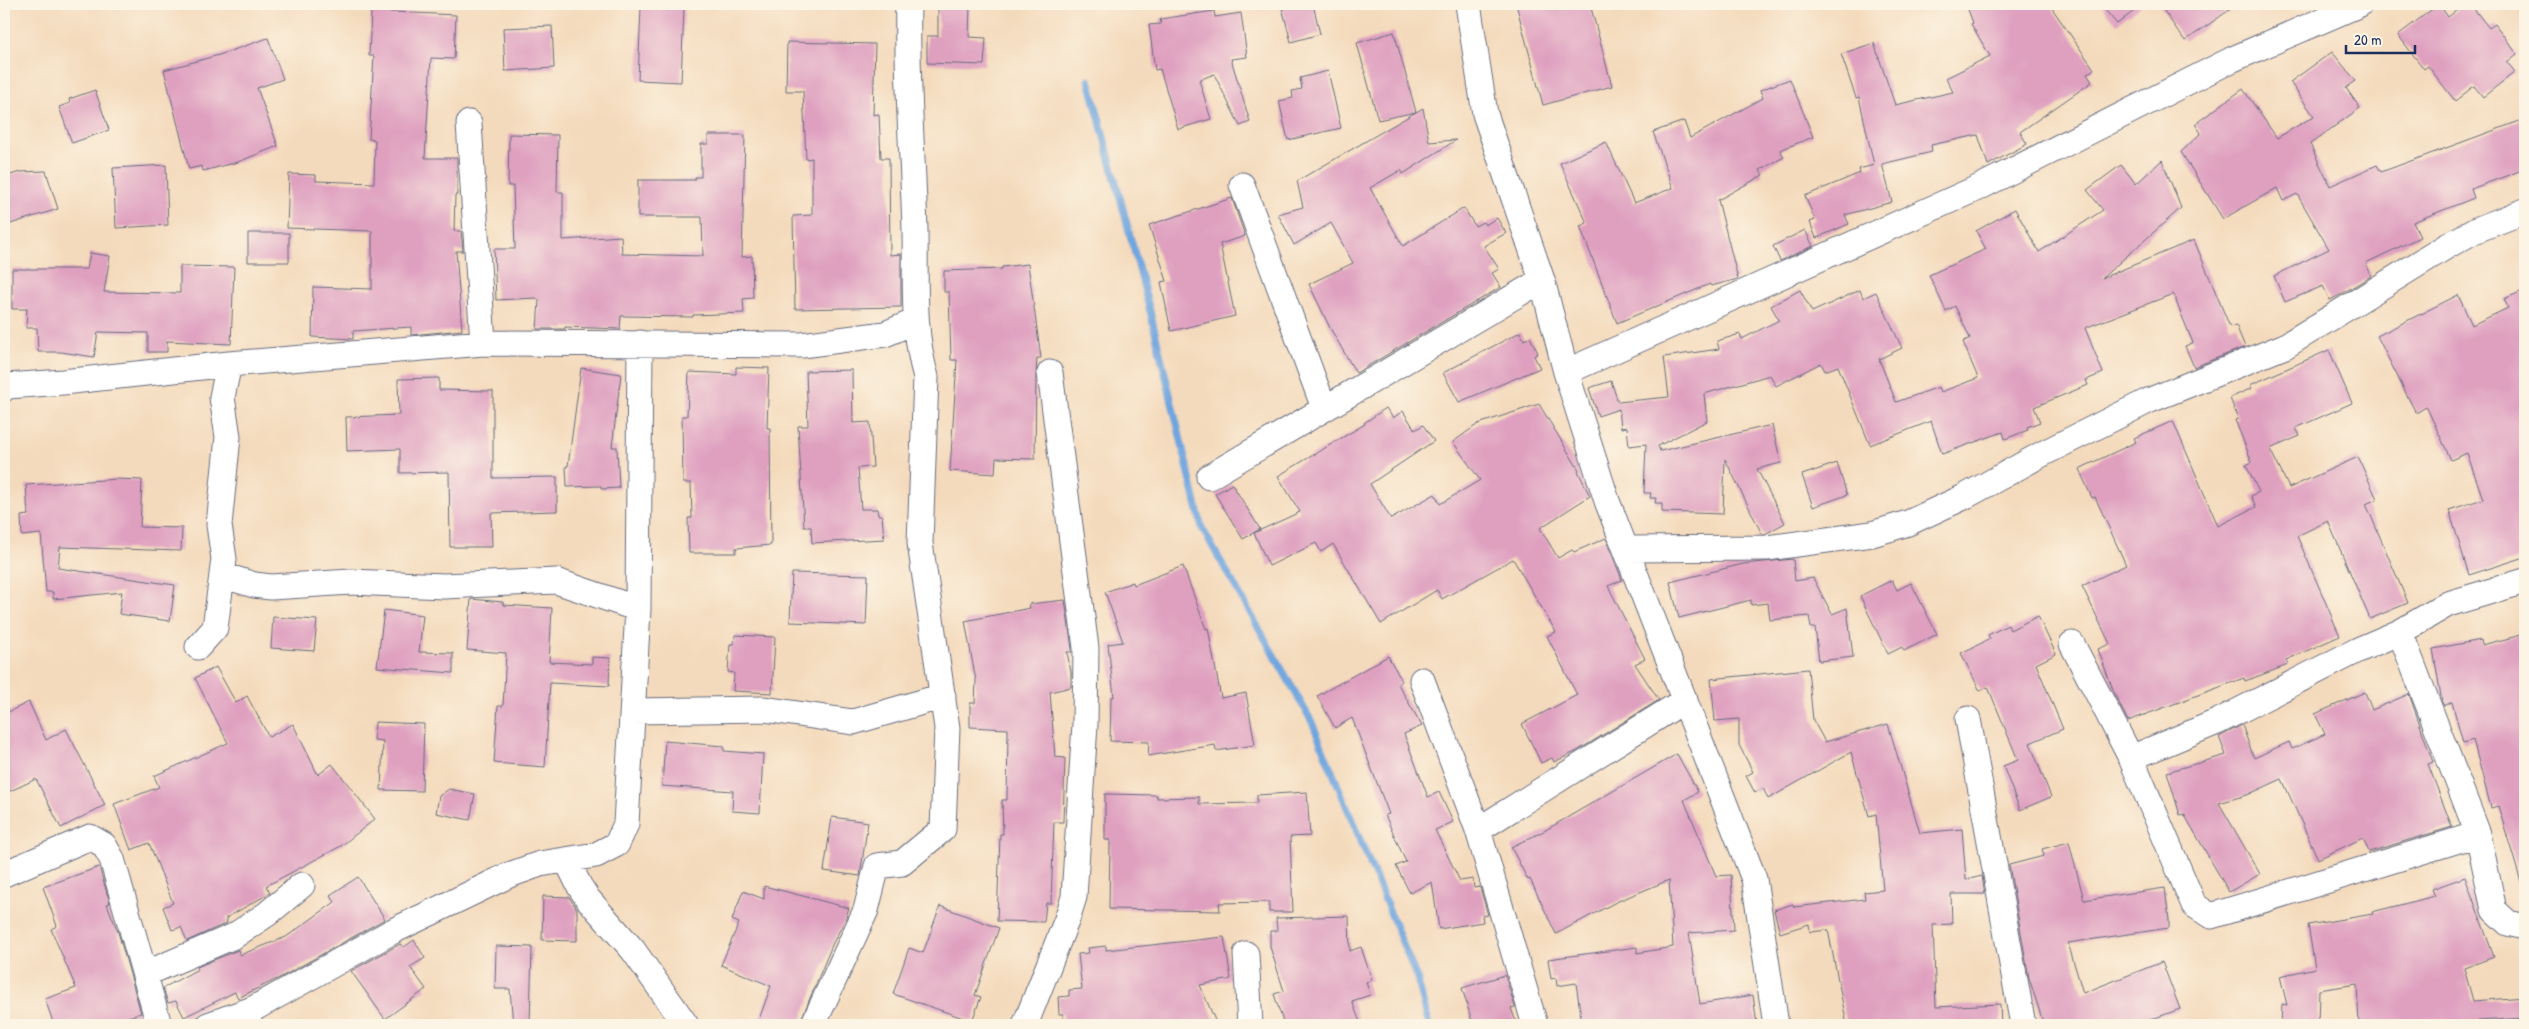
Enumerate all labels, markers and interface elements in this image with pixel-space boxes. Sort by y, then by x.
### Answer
scale bar [2346,22,2415,54]
text: 20 m [2354,29,2381,50]

